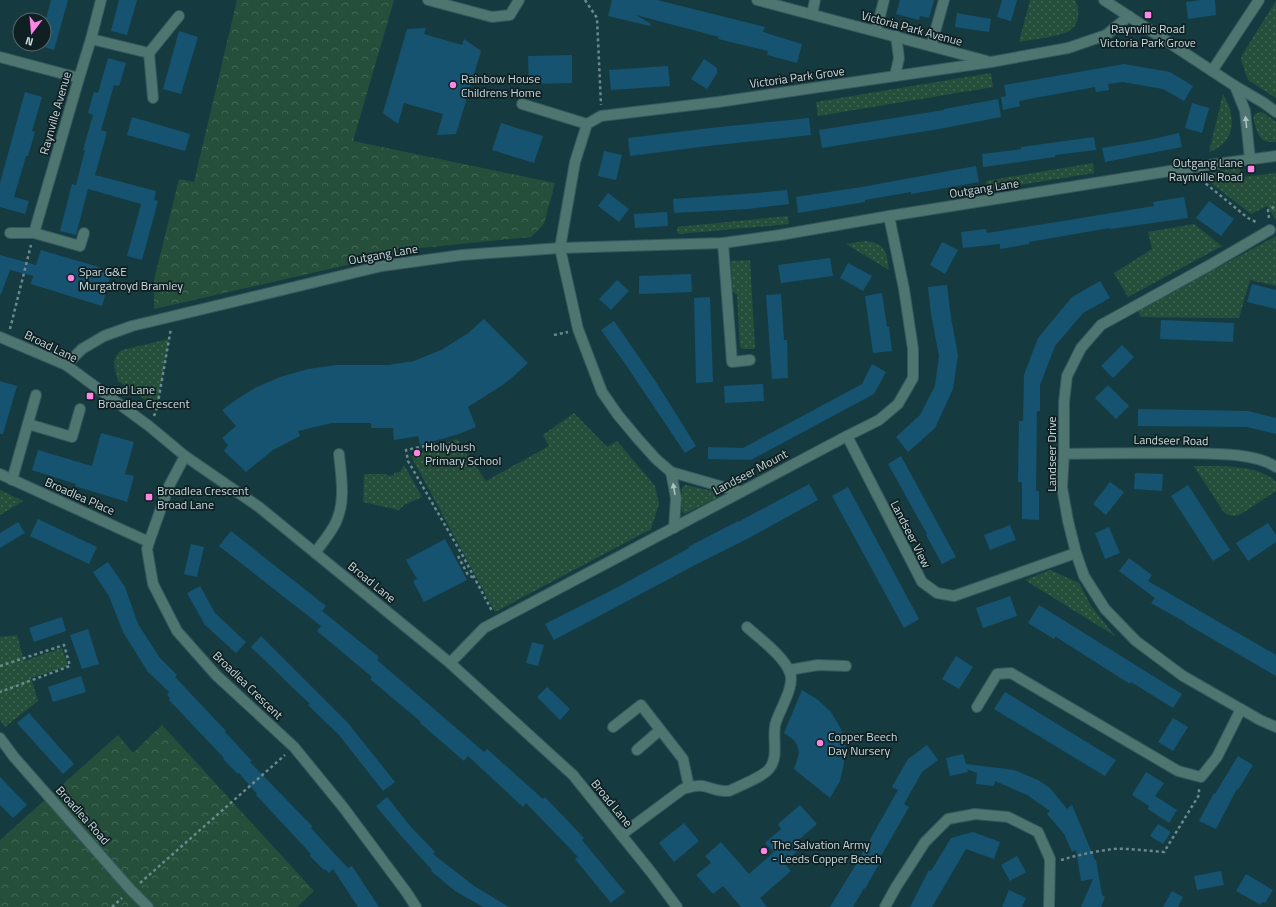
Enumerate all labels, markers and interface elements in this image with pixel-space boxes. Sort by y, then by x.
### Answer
street label: Victoria Park Avenue [859,5,965,51]
marker: Raynville Road Victoria Park Grove [1143,10,1153,20]
north arrow [12,12,52,52]
place label: Raynville Road Victoria Park Grove [1100,19,1196,52]
text: N [23,33,35,50]
street label: Victoria Park Grove [748,61,846,93]
street label: Raynville Avenue [34,69,76,157]
place label: Rainbow House Childrens Home [461,69,541,102]
marker: Rainbow House Childrens Home [448,80,458,90]
one-way arrow [1243,116,1249,128]
place label: Outgang Lane Raynville Road [1169,153,1243,186]
marker: Outgang Lane Raynville Road [1246,164,1256,174]
street label: Outgang Lane [948,173,1020,203]
street label: Outgang Lane [347,239,419,269]
place label: Spar G&E Murgatroyd Bramley [79,262,183,295]
marker: Spar G&E Murgatroyd Bramley [66,273,76,283]
street label: Broad Lane [21,325,81,367]
place label: Broad Lane Broadlea Crescent [98,380,190,413]
marker: Broad Lane Broadlea Crescent [85,391,95,401]
street label: Landseer Drive [1042,416,1061,492]
street label: Landseer Road [1133,430,1209,450]
place label: Hollybush Primary School [425,437,501,470]
street label: Landseer Mount [709,444,792,500]
marker: Hollybush Primary School [412,448,422,458]
street label: Broadlea Place [42,472,118,520]
place label: Broadlea Crescent Broad Lane [157,481,249,514]
one-way arrow [671,483,677,495]
marker: Broadlea Crescent Broad Lane [144,492,154,502]
street label: Landseer View [886,497,936,571]
street label: Broad Lane [344,557,400,607]
street label: Broadlea Crescent [208,646,288,724]
place label: Copper Beech Day Nursery [828,727,897,760]
marker: Copper Beech Day Nursery [815,738,825,748]
street label: Broad Lane [587,775,637,831]
street label: Broadlea Road [51,781,115,849]
place label: The Salvation Army - Leeds Copper Beech [772,835,882,868]
marker: The Salvation Army - Leeds Copper Beech [759,846,769,856]

